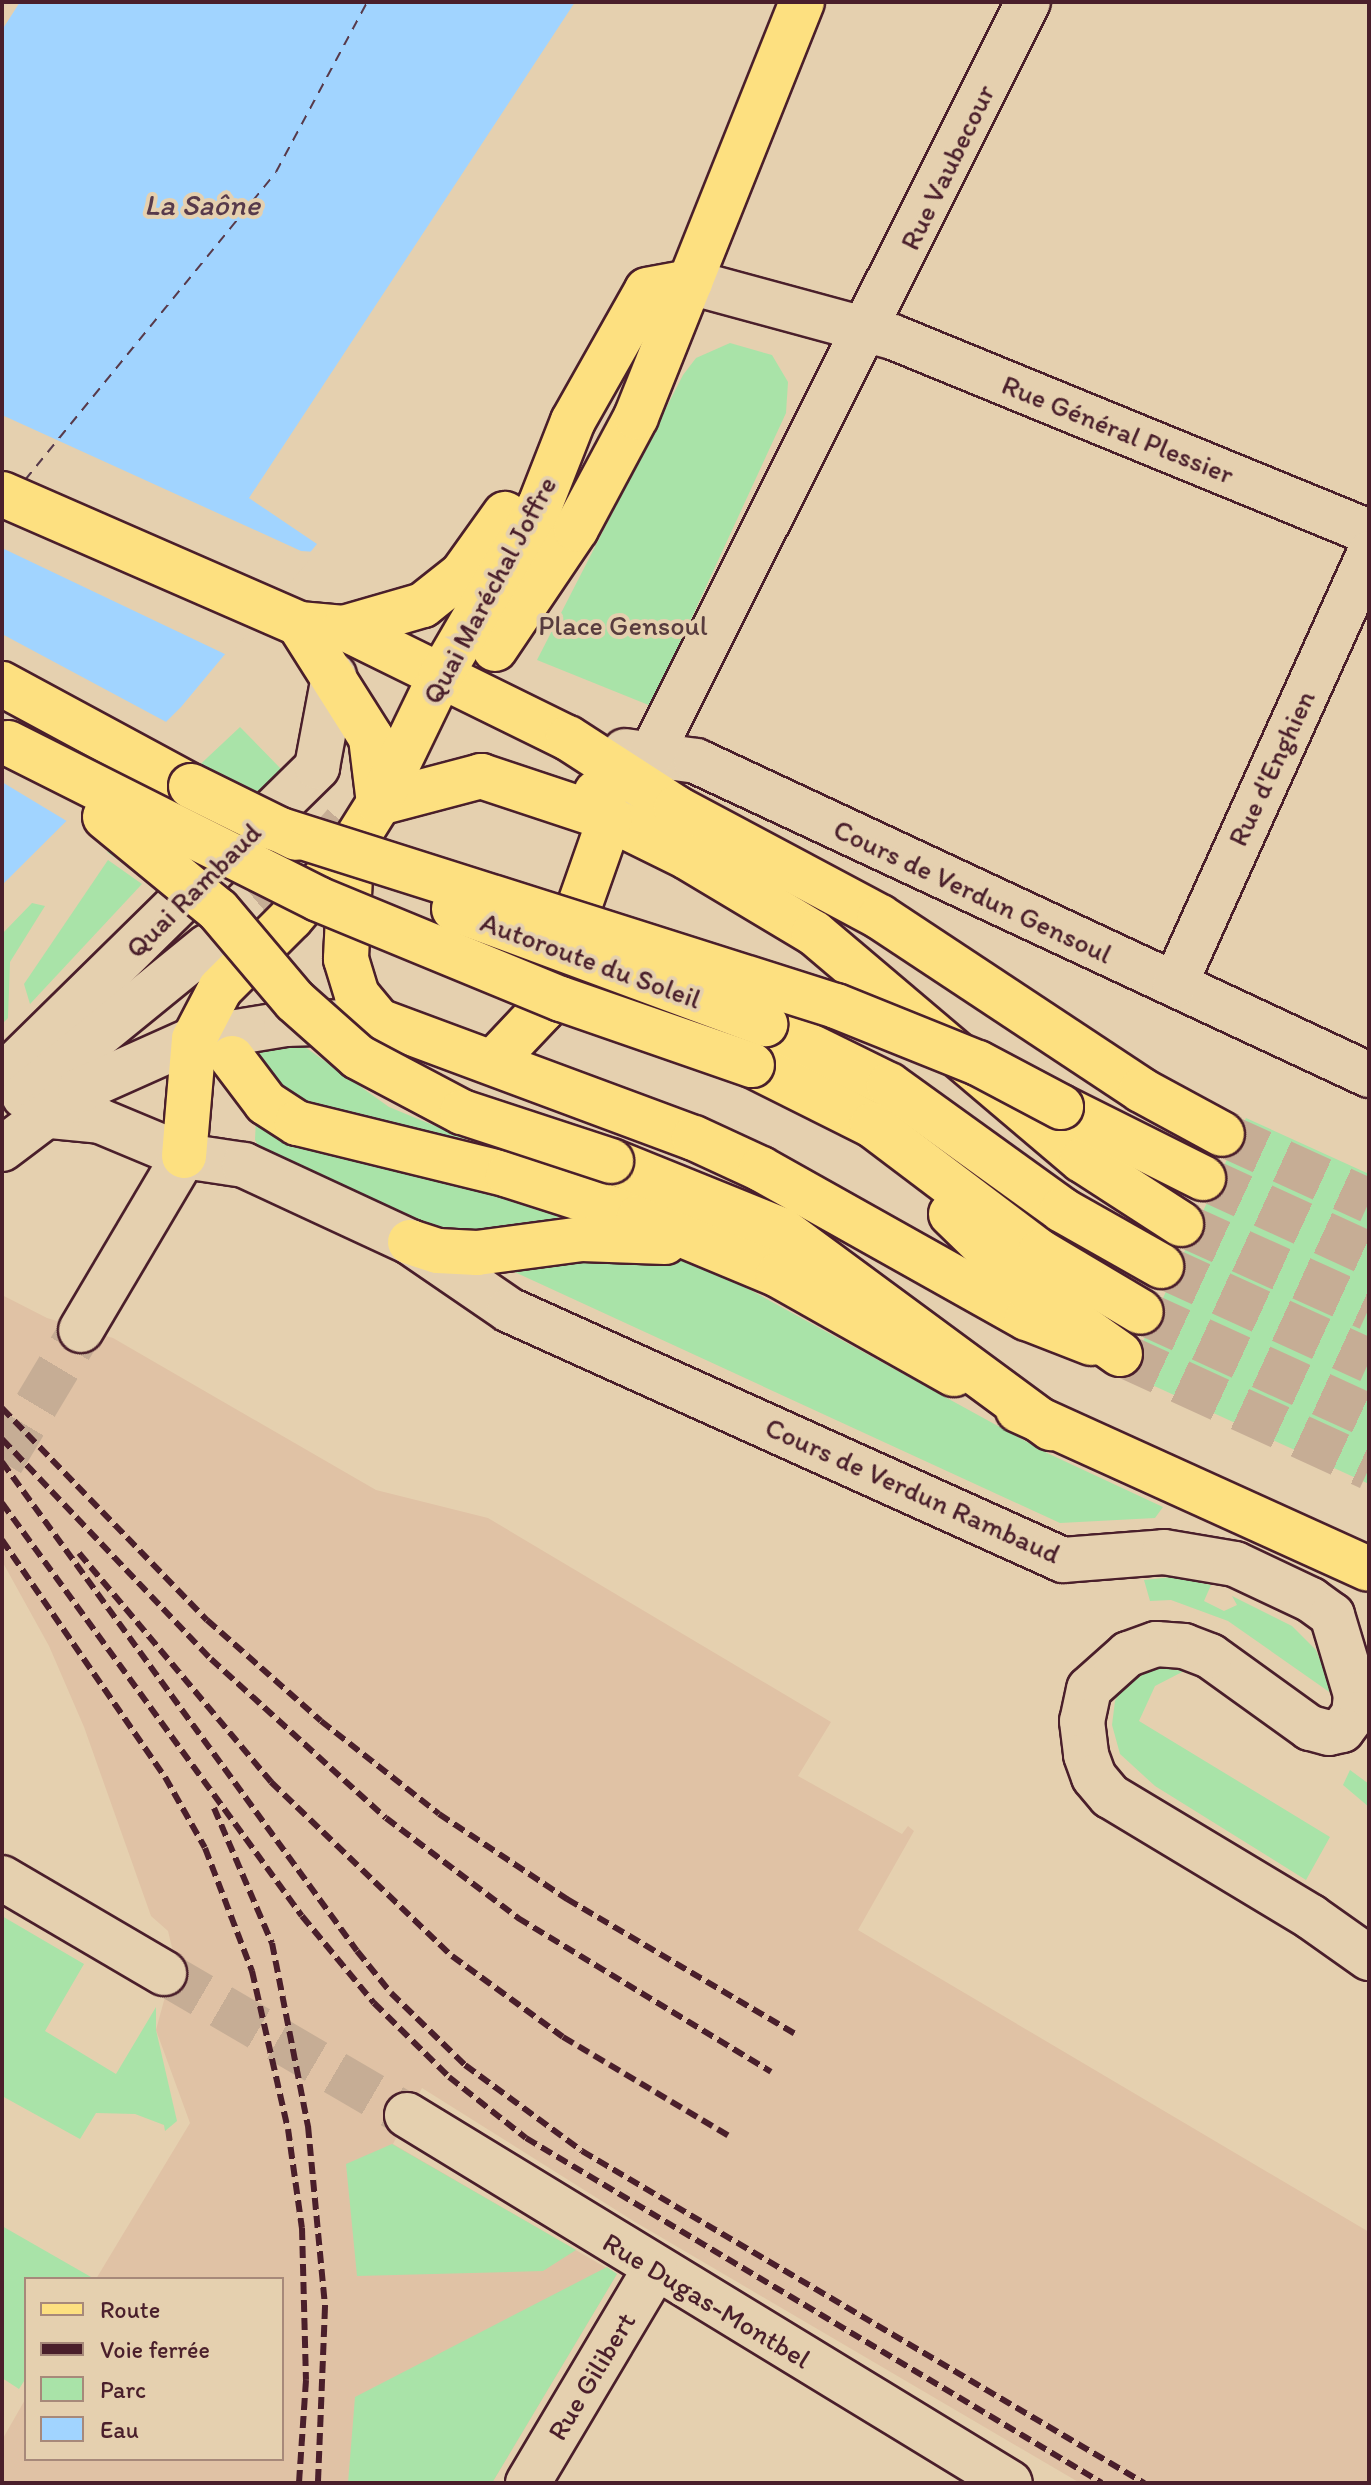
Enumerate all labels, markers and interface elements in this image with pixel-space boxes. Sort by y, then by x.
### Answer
street label: Rue Vaubecour [893,79,1001,255]
water label: La Saône [144,187,260,223]
street label: Rue Général Plessier [997,367,1239,491]
street label: Quai Maréchal Joffre [415,471,563,709]
park label: Place Gensoul [538,608,708,642]
street label: Rue d'Enghien [1220,685,1322,851]
street label: Cours de Verdun Gensoul [828,812,1118,970]
street label: Quai Rambaud [118,815,268,965]
street label: Autoroute du Soleil [476,905,706,1015]
street label: Cours de Verdun Rambaud [760,1410,1066,1570]
street label: Rue Dugas-Montbel [597,2225,817,2375]
legend [24,2277,284,2461]
text: Route [100,2295,160,2324]
street label: Rue Gilibert [540,2306,642,2446]
text: Voie ferrée [100,2335,210,2364]
text: Parc [100,2375,146,2404]
text: Eau [100,2415,139,2444]

